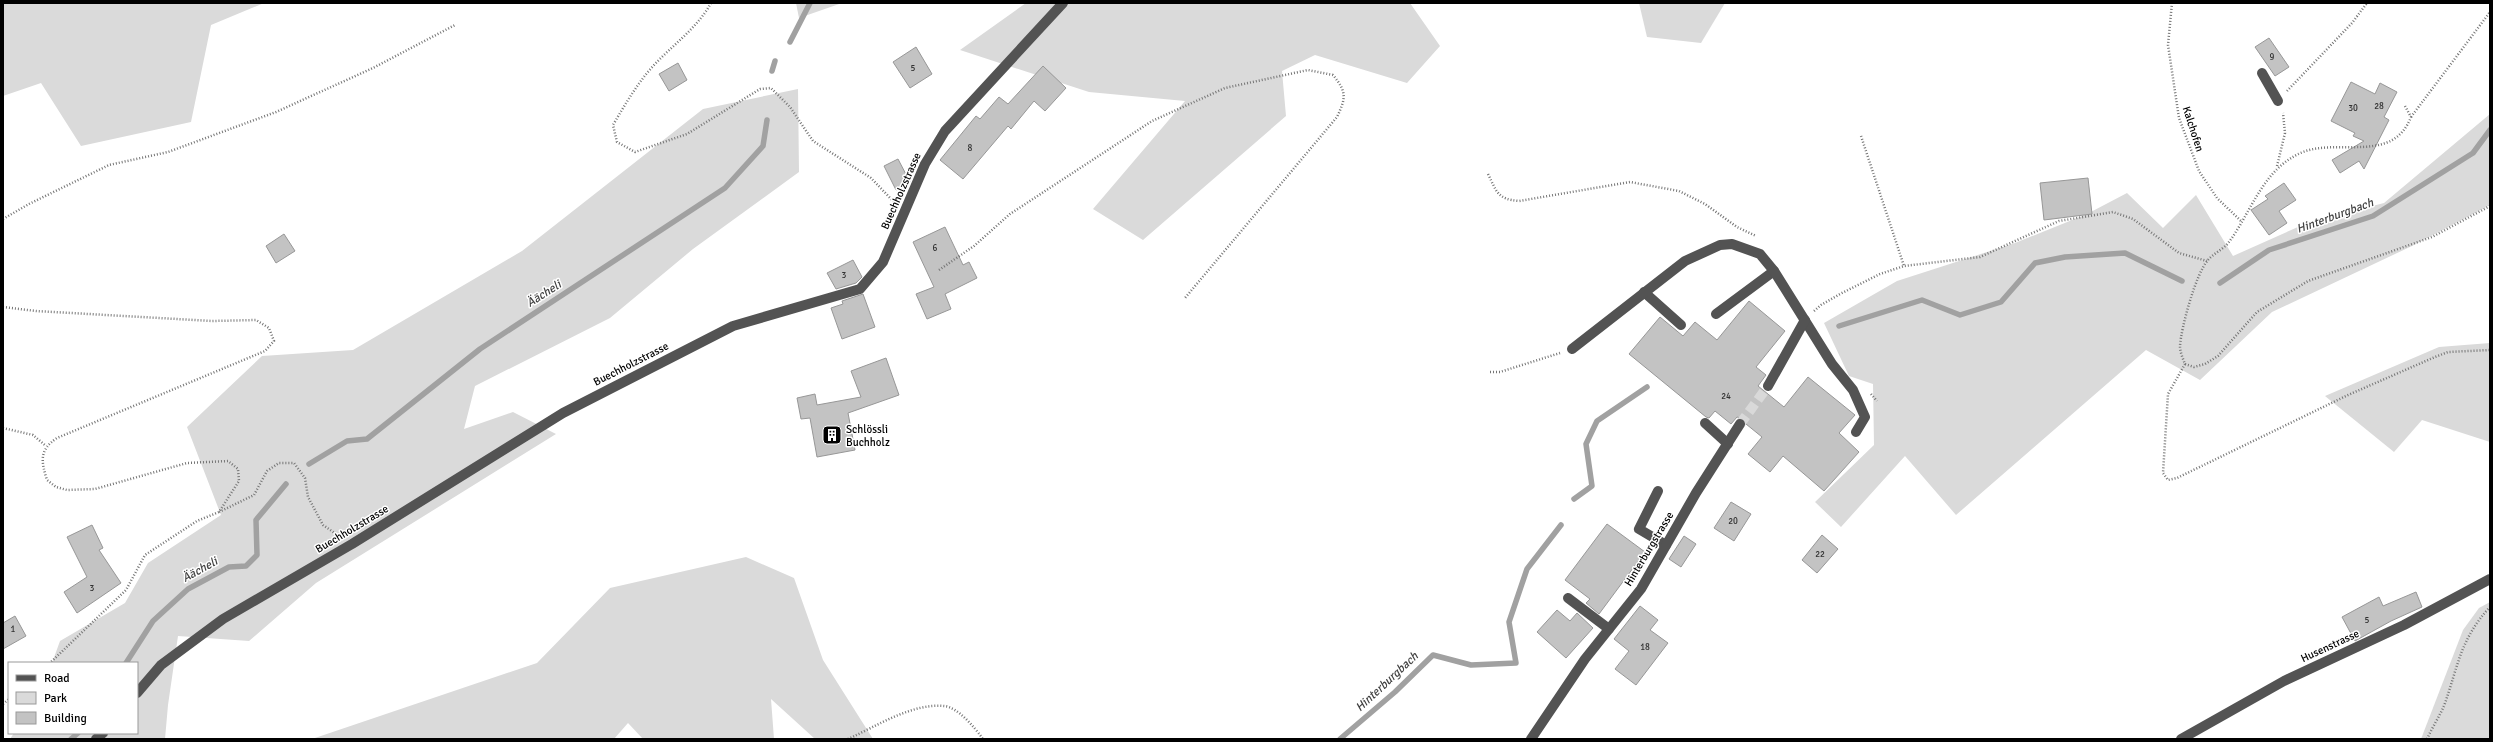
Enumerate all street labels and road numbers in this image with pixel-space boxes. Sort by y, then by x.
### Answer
street label: Kalchofen [2180,105,2206,153]
street label: Buechholzstrasse [878,151,924,231]
street label: Buechholzstrasse [591,339,671,389]
street label: Buechholzstrasse [313,502,391,556]
street label: Hinterburgstrasse [1622,509,1676,589]
street label: Husenstrasse [2299,627,2361,665]

